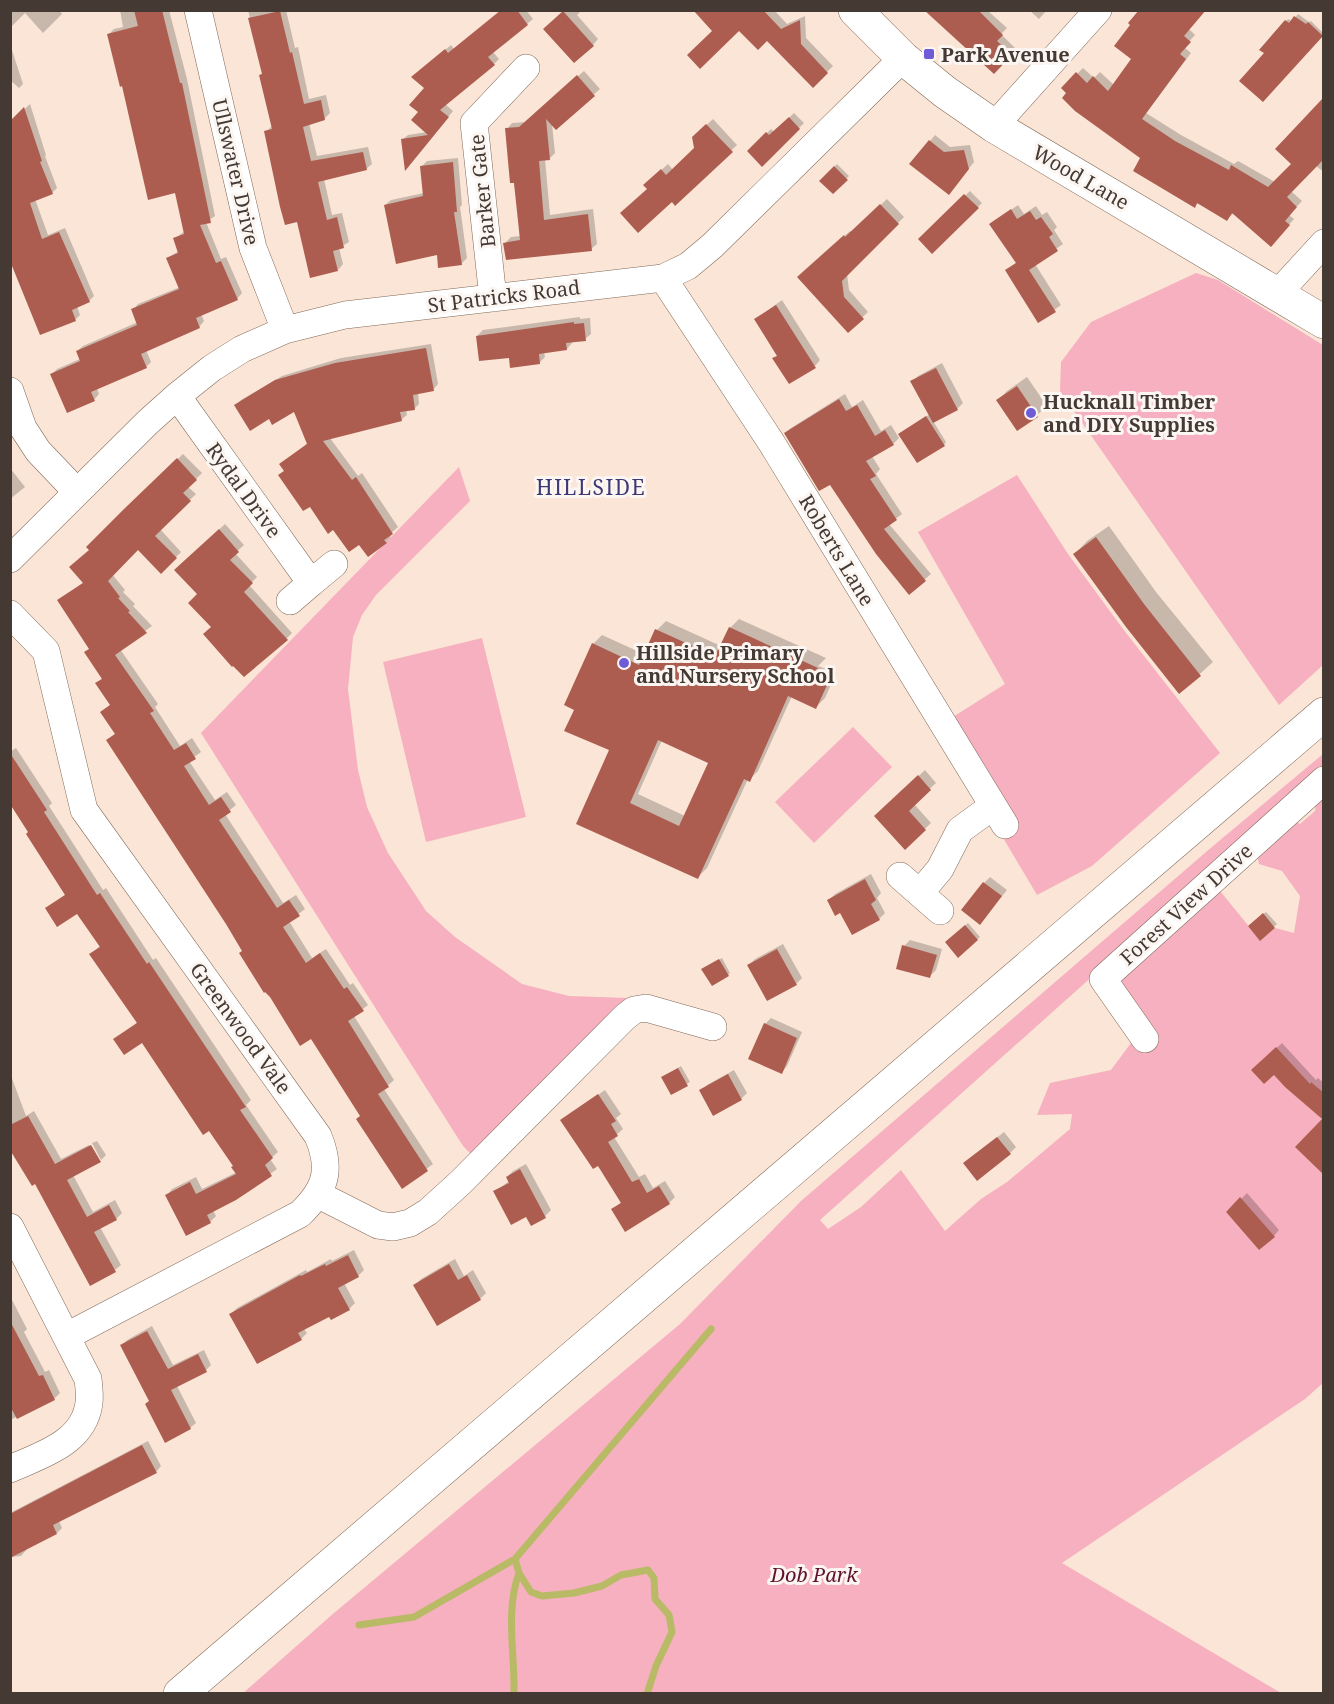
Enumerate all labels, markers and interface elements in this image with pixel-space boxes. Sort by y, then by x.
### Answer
place label: Park Avenue [941,41,1070,68]
marker: Park Avenue [922,47,936,61]
street label: Ullswater Drive [206,96,266,248]
street label: Barker Gate [463,133,501,249]
street label: Wood Lane [1028,138,1134,216]
street label: St Patricks Road [426,273,582,319]
place label: Hucknall Timber and DIY Supplies [1043,388,1216,438]
marker: Hucknall Timber and DIY Supplies [1024,406,1038,420]
street label: Rydal Drive [200,437,288,543]
district label: HILLSIDE [536,473,646,501]
street label: Roberts Lane [793,489,881,611]
place label: Hillside Primary and Nursery School [636,639,834,689]
marker: Hillside Primary and Nursery School [617,656,631,670]
street label: Forest View Drive [1114,837,1258,971]
street label: Greenwood Vale [184,957,298,1099]
park label: Dob Park [769,1561,858,1588]

